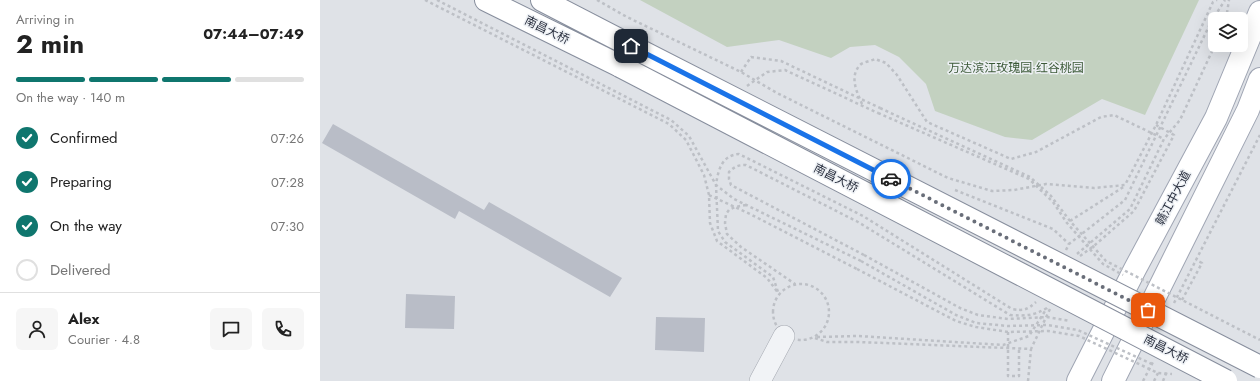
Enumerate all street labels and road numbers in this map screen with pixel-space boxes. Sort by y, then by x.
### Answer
street label: 南昌大桥 [521,11,573,49]
street label: 南昌大桥 [811,159,861,197]
street label: 赣江中大道 [1151,167,1195,229]
street label: 南昌大桥 [1141,330,1191,368]

